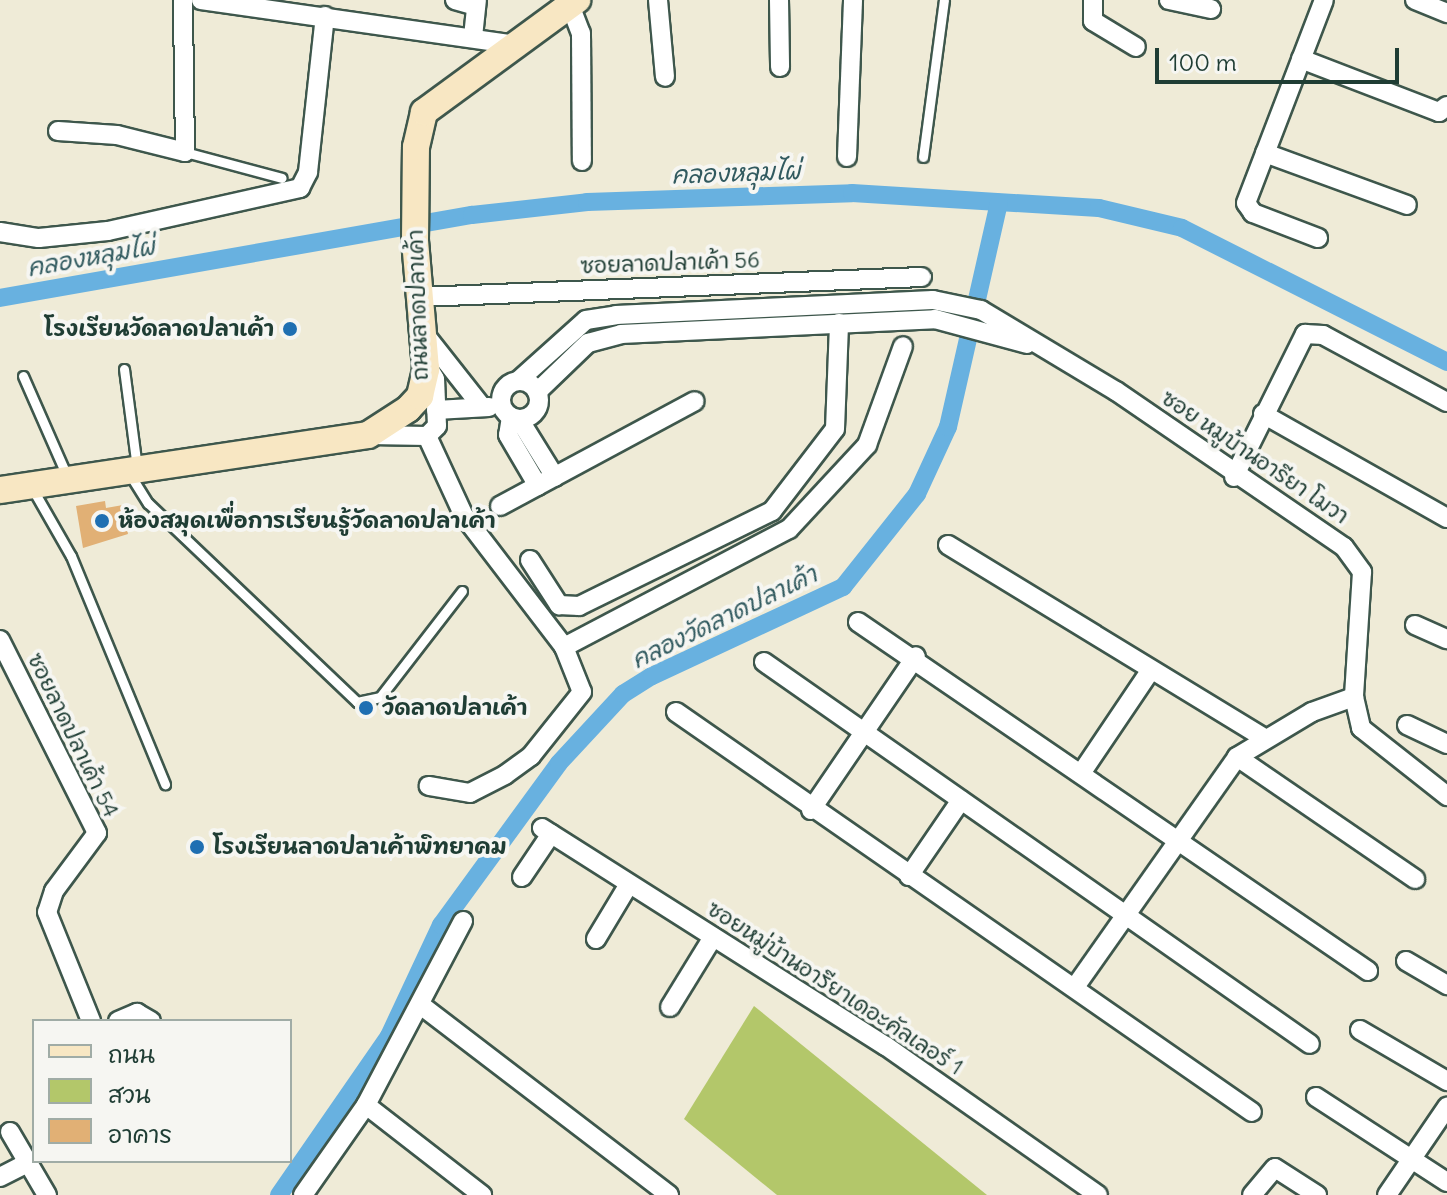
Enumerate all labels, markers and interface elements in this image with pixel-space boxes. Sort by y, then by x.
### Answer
scale bar [1159,32,1403,82]
text: 100 m [1169,47,1237,77]
water label: คลองหลุมไผ่ [671,156,801,190]
street label: ถนนลาดปลาเค้า [402,229,434,381]
water label: คลองหลุมไผ่ [25,232,157,282]
street label: ซอยลาดปลาเค้า 56 [580,247,760,279]
place label: โรงเรียนวัดลาดปลาเค้า [44,316,274,342]
marker: โรงเรียนวัดลาดปลาเค้า [281,320,299,338]
street label: ซอย หมูบ้านอารียา โมวา [1156,385,1354,529]
place label: ห้องสมุดเพื่อการเรียนรู้วัดลาดปลาเค้า [118,508,496,534]
marker: ห้องสมุดเพื่อการเรียนรู้วัดลาดปลาเค้า [93,512,111,530]
water label: คลองวัดลาดปลาเค้า [627,560,821,674]
street label: ซอยลาดปลาเค้า 54 [22,649,124,821]
place label: วัดลาดปลาเค้า [382,695,527,721]
marker: วัดลาดปลาเค้า [357,699,375,717]
place label: โรงเรียนลาดปลาเค้าพิทยาคม [213,834,507,860]
marker: โรงเรียนลาดปลาเค้าพิทยาคม [188,838,206,856]
street label: ซอยหมู่บ้านอารียาเดอะคัลเลอร์ 1 [702,895,968,1081]
legend [32,1019,292,1163]
text: ถนน [108,1039,155,1069]
text: สวน [108,1079,151,1109]
text: อาคาร [108,1119,172,1149]

